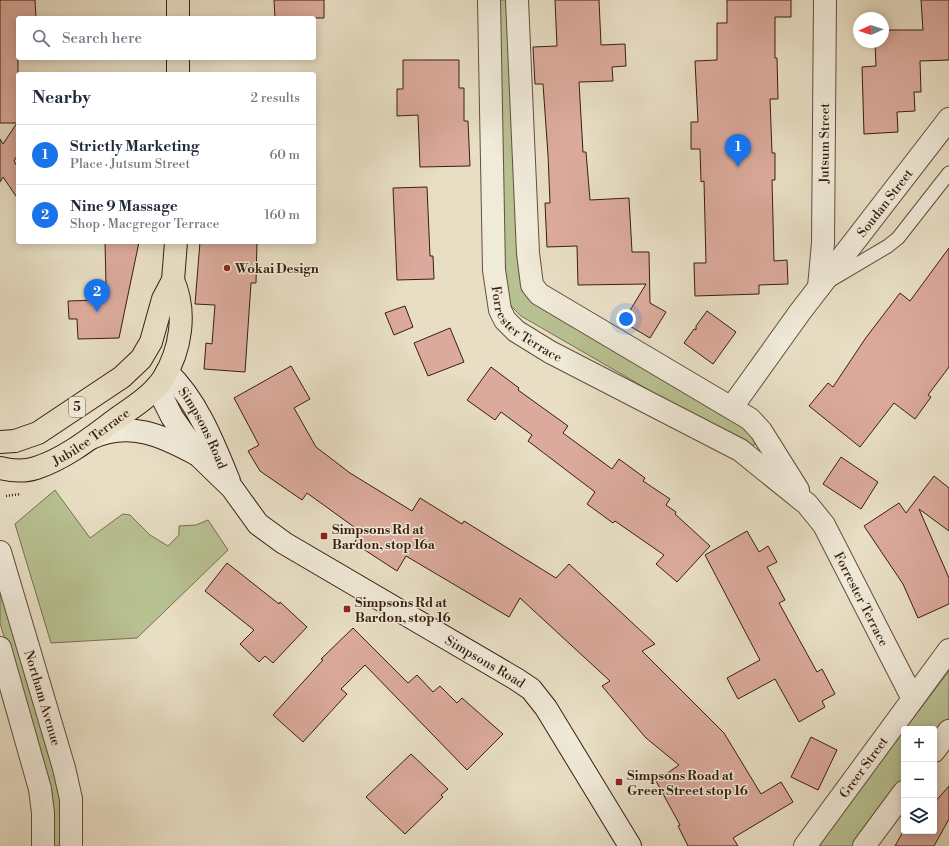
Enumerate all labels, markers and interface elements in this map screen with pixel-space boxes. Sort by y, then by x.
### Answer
north arrow [853,12,889,48]
search box [16,16,316,60]
icon: search [30,27,52,49]
text: Search here [62,29,142,48]
text: Nearby [32,87,91,109]
text: 2 results [251,90,300,106]
street label: Jutsum Street [816,103,833,184]
pin: 1 [725,134,751,167]
text: Strictly Marketing [70,137,199,156]
text: 1 [42,147,48,163]
text: 60 m [269,147,300,163]
text: Place · Jutsum Street [70,156,190,172]
street label: Soudan Street [854,166,917,241]
text: Nine 9 Massage [70,197,178,216]
text: 2 [41,207,49,223]
text: 160 m [264,207,300,223]
text: Shop · Macgregor Terrace [70,216,219,232]
place label: Wokai Design [234,261,319,277]
marker: Wokai Design [222,263,232,273]
pin: 2 [84,279,110,312]
street label: Forrester Terrace [487,285,565,366]
your location [616,309,636,329]
street label: Simpsons Road [175,384,230,472]
road number: 5 [69,397,85,417]
street label: Jubilee Terrace [49,405,133,470]
place label: Simpsons Rd at Bardon, stop 16a [332,522,436,553]
marker: Simpsons Rd at Bardon, stop 16a [319,531,329,541]
street label: Forrester Terrace [830,549,892,650]
place label: Simpsons Rd at Bardon, stop 16 [355,595,451,626]
marker: Simpsons Rd at Bardon, stop 16 [342,604,352,614]
street label: Simpsons Road [442,632,528,692]
street label: Northam Avenue [21,648,64,748]
map controls [901,726,937,834]
button: + [901,726,937,762]
street label: Greer Street [836,734,892,801]
button: − [901,762,937,798]
place label: Simpsons Road at Greer Street stop 16 [627,768,748,799]
marker: Simpsons Road at Greer Street stop 16 [614,777,624,787]
button: layers [901,798,937,834]

